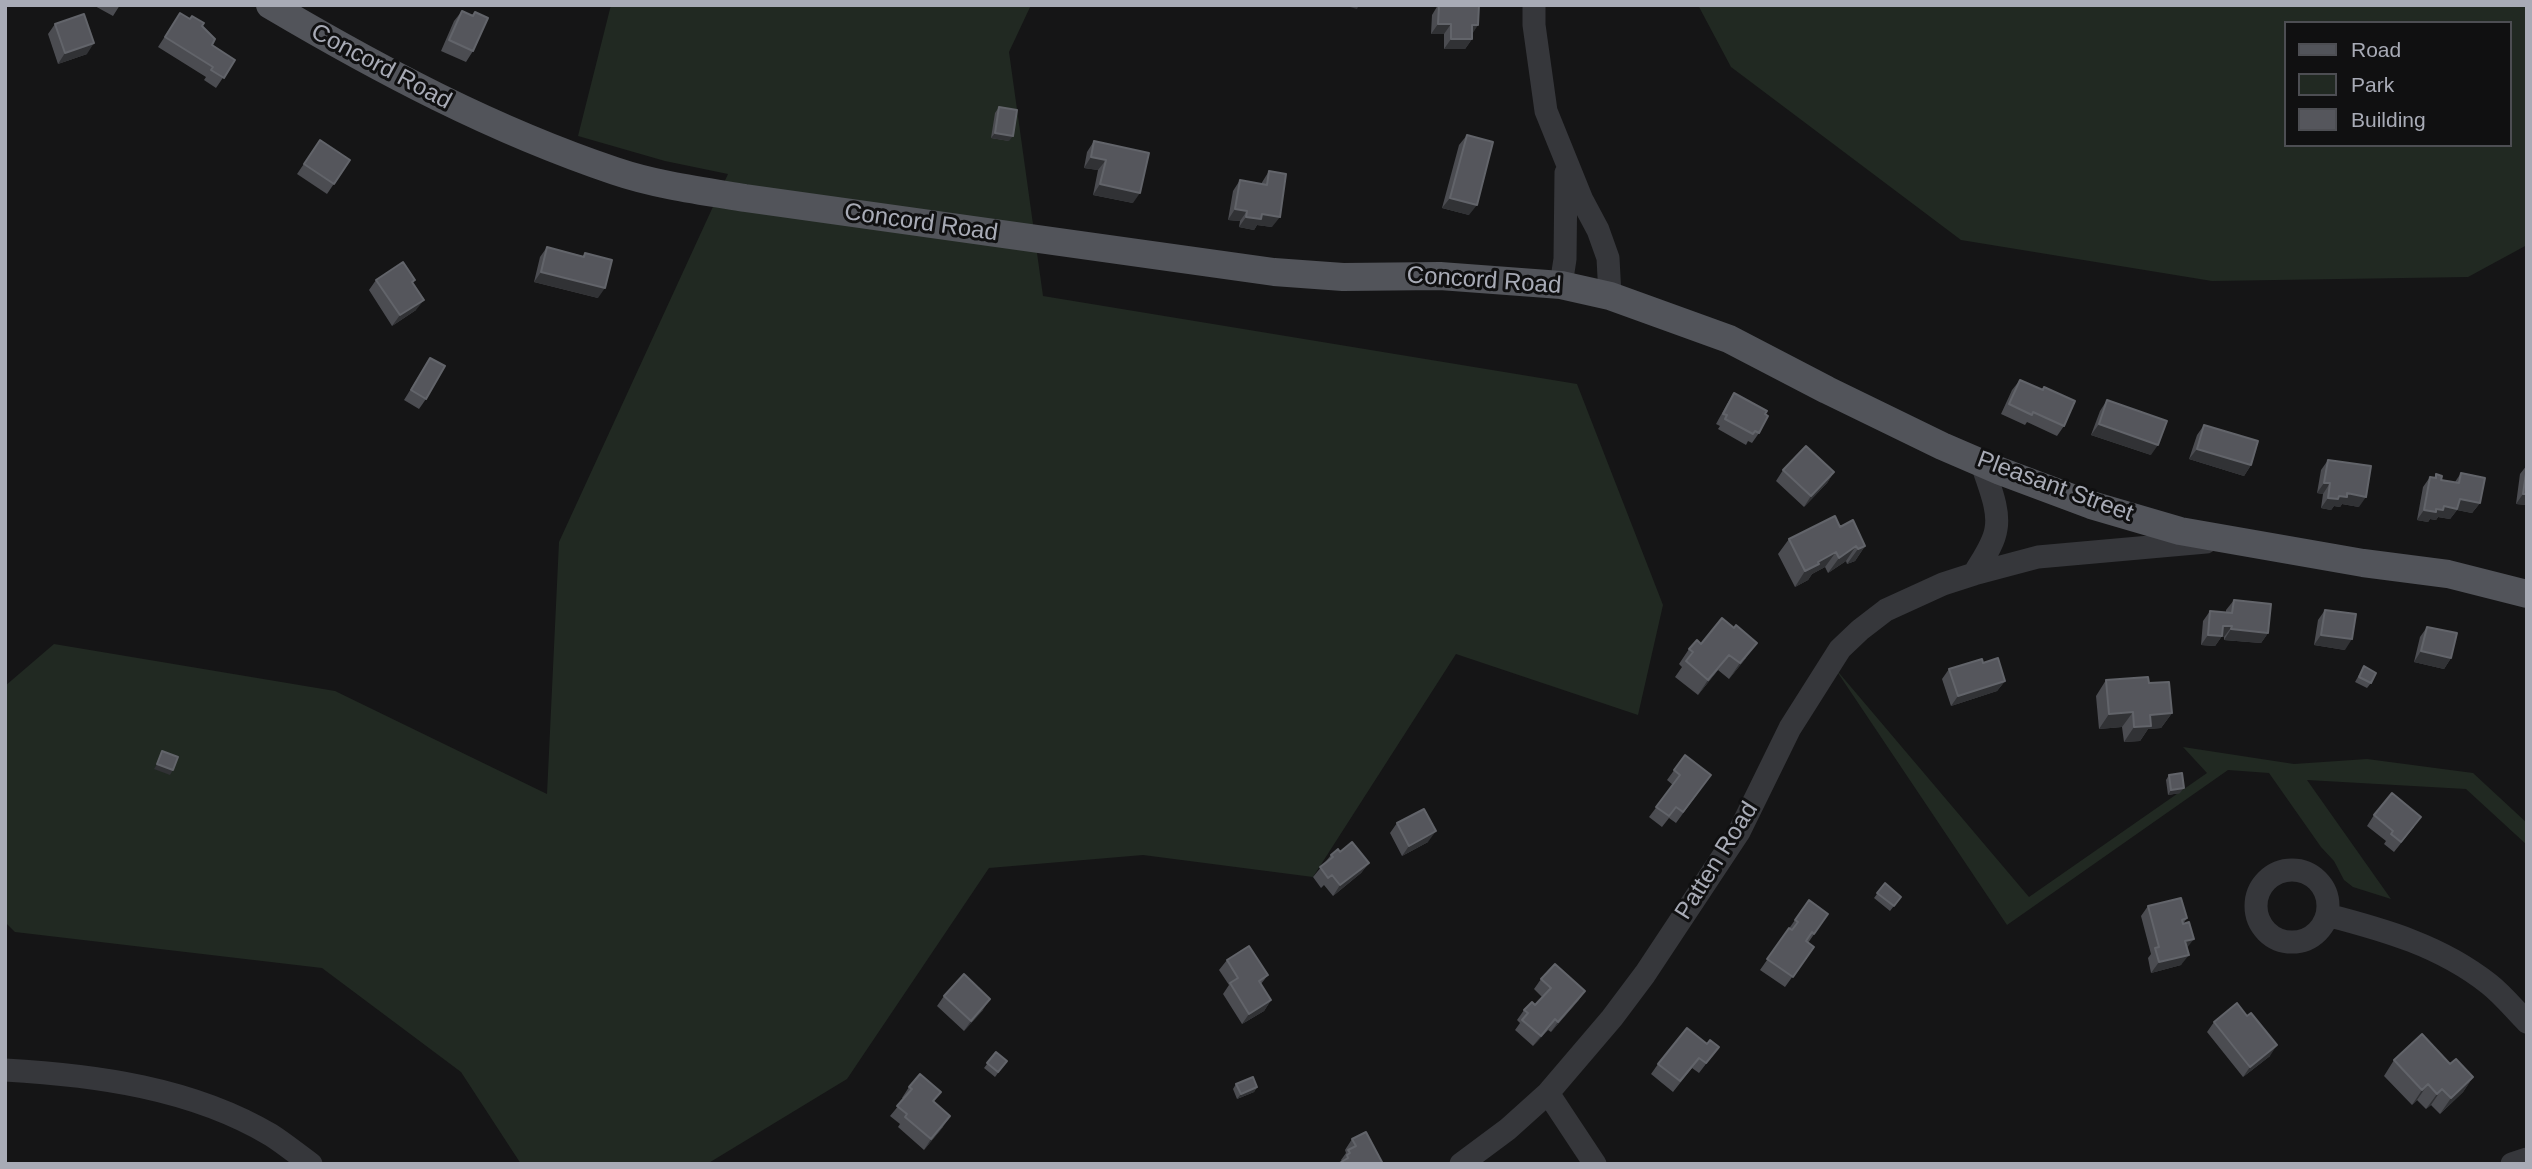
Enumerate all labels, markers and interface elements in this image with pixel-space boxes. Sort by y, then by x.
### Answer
street label: Concord Road [306,18,456,116]
legend [2284,21,2511,147]
text: Road [2351,38,2401,61]
text: Park [2351,73,2394,96]
text: Building [2351,108,2426,131]
street label: Concord Road [842,198,1000,248]
street label: Concord Road [1406,261,1562,301]
street label: Pleasant Street [1973,445,2137,529]
street label: Patten Road [1669,797,1765,925]

